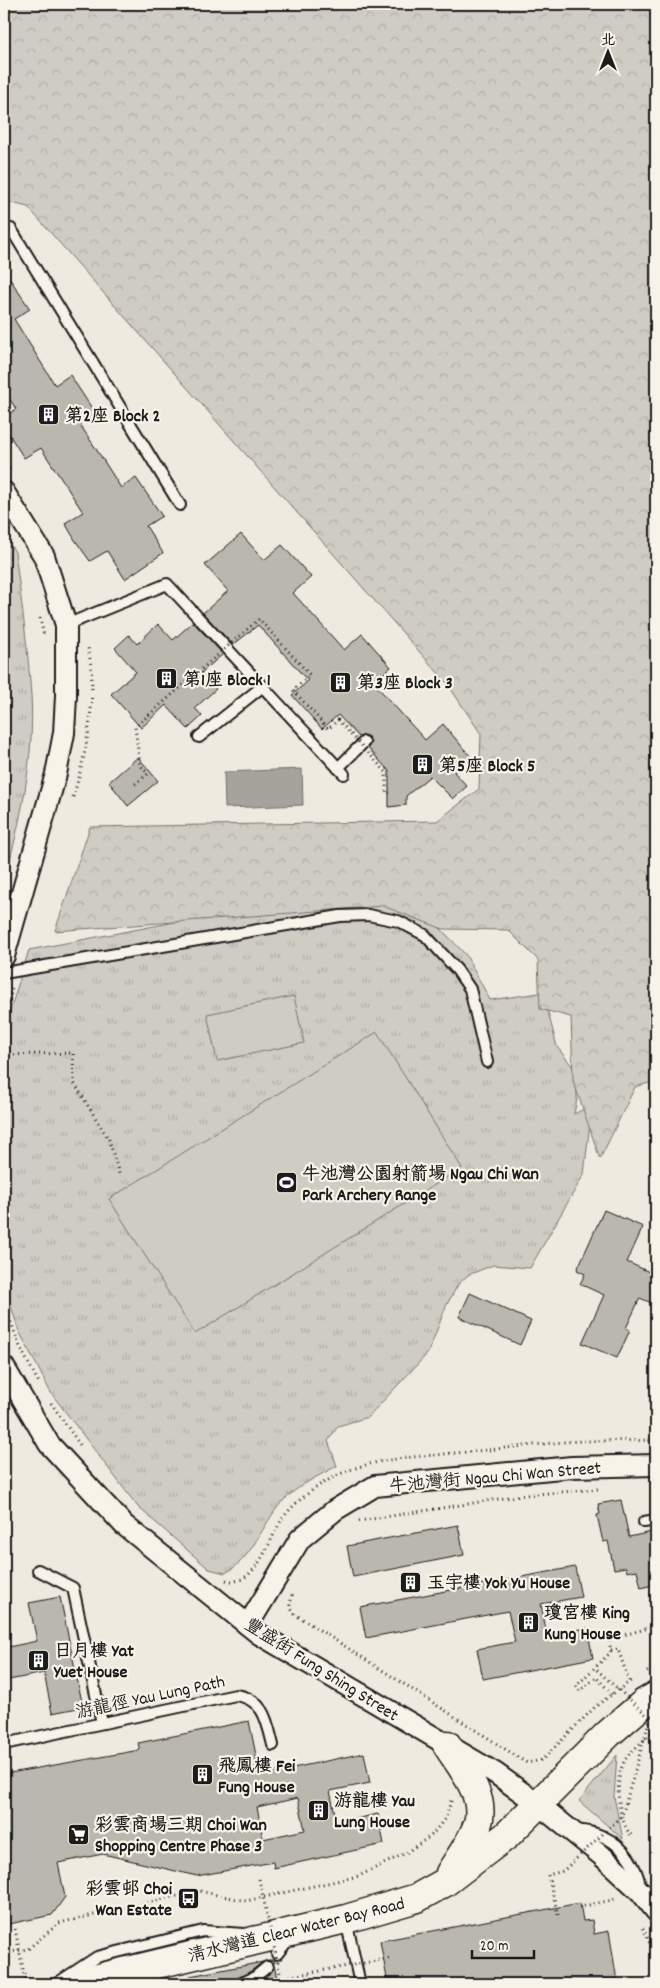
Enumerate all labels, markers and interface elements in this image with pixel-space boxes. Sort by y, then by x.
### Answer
north arrow [582,28,632,78]
text: 北 [601,31,615,51]
building icon: 第2座 Block 2 [37,403,61,427]
place label: 第2座 Block 2 [65,405,160,430]
building icon: 第1座 Block 1 [155,667,179,691]
place label: 第1座 Block 1 [183,669,271,694]
building icon: 第3座 Block 3 [329,670,353,694]
place label: 第3座 Block 3 [357,672,453,697]
building icon: 第5座 Block 5 [411,753,435,777]
place label: 第5座 Block 5 [439,755,535,780]
place label: 牛池灣公園射箭場 Ngau Chi Wan Park Archery Range [302,1163,539,1209]
sports icon: 牛池灣公園射箭場 Ngau Chi Wan Park Archery Range [274,1171,298,1195]
street label: 牛池灣街 Ngau Chi Wan Street [388,1457,603,1500]
building icon: 玉宇樓 Yok Yu House [399,1570,423,1594]
place label: 玉宇樓 Yok Yu House [427,1572,570,1597]
place label: 瓊宮樓 King Kung House [544,1602,630,1648]
building icon: 瓊宮樓 King Kung House [516,1610,540,1634]
street label: 豐盛街 Fung Shing Street [239,1613,403,1729]
place label: 日月樓 Yat Yuet House [53,1640,134,1686]
building icon: 日月樓 Yat Yuet House [26,1648,50,1672]
street label: 游龍徑 Yau Lung Path [74,1670,227,1726]
place label: 飛鳳樓 Fei Fung House [218,1755,296,1801]
building icon: 飛鳳樓 Fei Fung House [190,1763,214,1787]
place label: 游龍樓 Yau Lung House [334,1790,415,1836]
building icon: 游龍樓 Yau Lung House [306,1798,330,1822]
place label: 彩雲商場三期 Choi Wan Shopping Centre Phase 3 [95,1814,267,1860]
supermarket icon: 彩雲商場三期 Choi Wan Shopping Centre Phase 3 [67,1822,91,1846]
place label: 彩雲邨 Choi Wan Estate [85,1878,173,1924]
bus stop icon: 彩雲邨 Choi Wan Estate [176,1886,200,1910]
street label: 清水灣道 Clear Water Bay Road [186,1892,408,1970]
scale bar [472,1928,535,1960]
text: 20 m [480,1936,508,1958]

